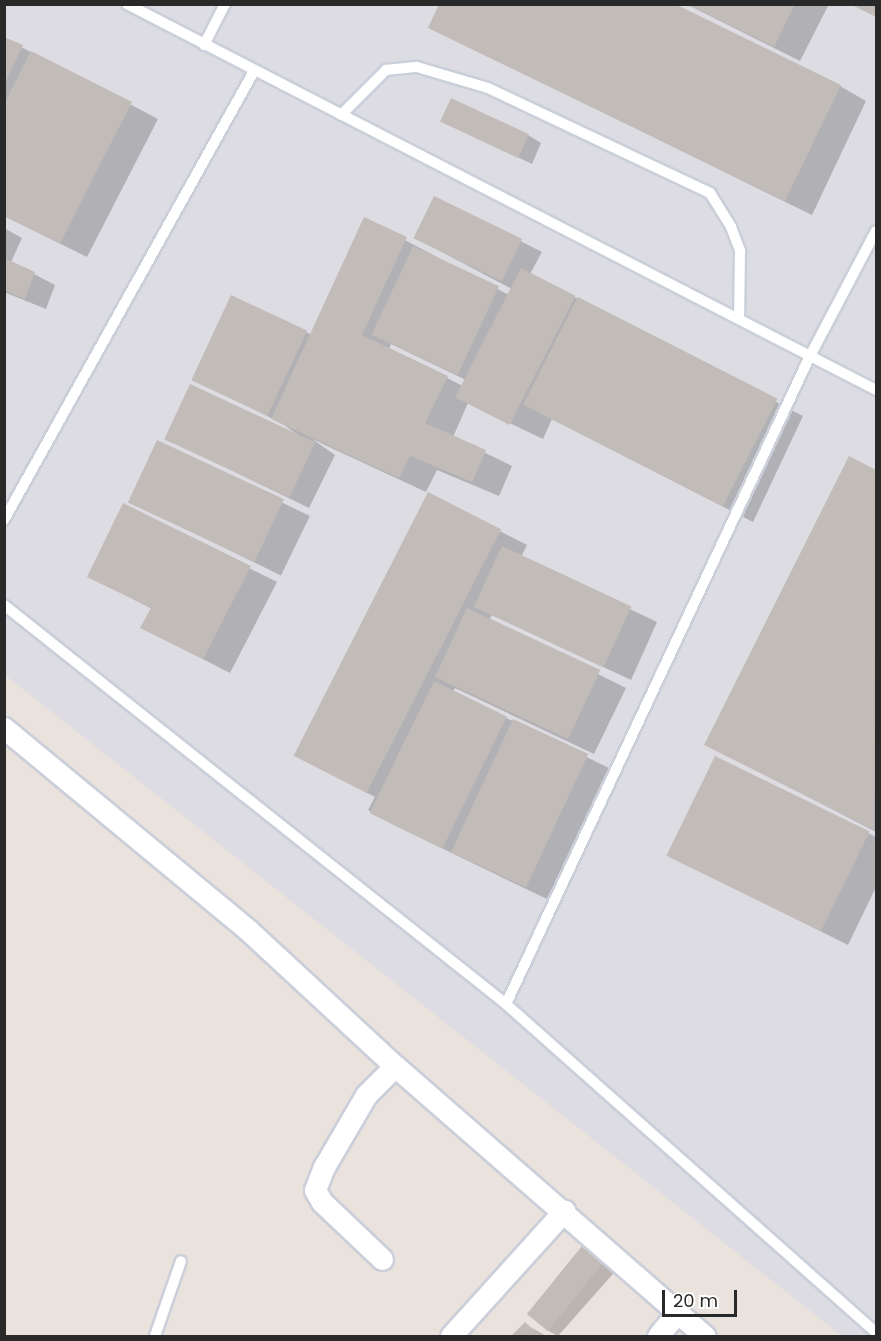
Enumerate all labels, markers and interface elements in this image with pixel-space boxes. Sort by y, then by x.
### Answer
scale bar [665,1278,740,1316]
text: 20 m [673,1288,718,1313]

